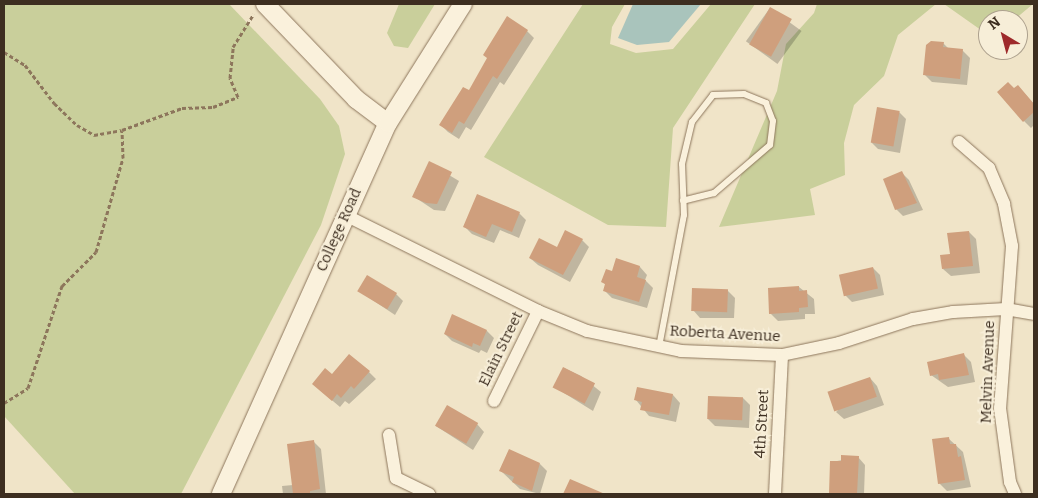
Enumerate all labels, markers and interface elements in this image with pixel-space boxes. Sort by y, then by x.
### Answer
north arrow [978,10,1028,60]
text: N [985,13,1004,33]
street label: College Road [313,186,365,274]
street label: Elain Street [475,309,527,389]
street label: Melvin Avenue [977,320,999,424]
street label: Roberta Avenue [669,322,781,346]
street label: 4th Street [751,389,773,459]

